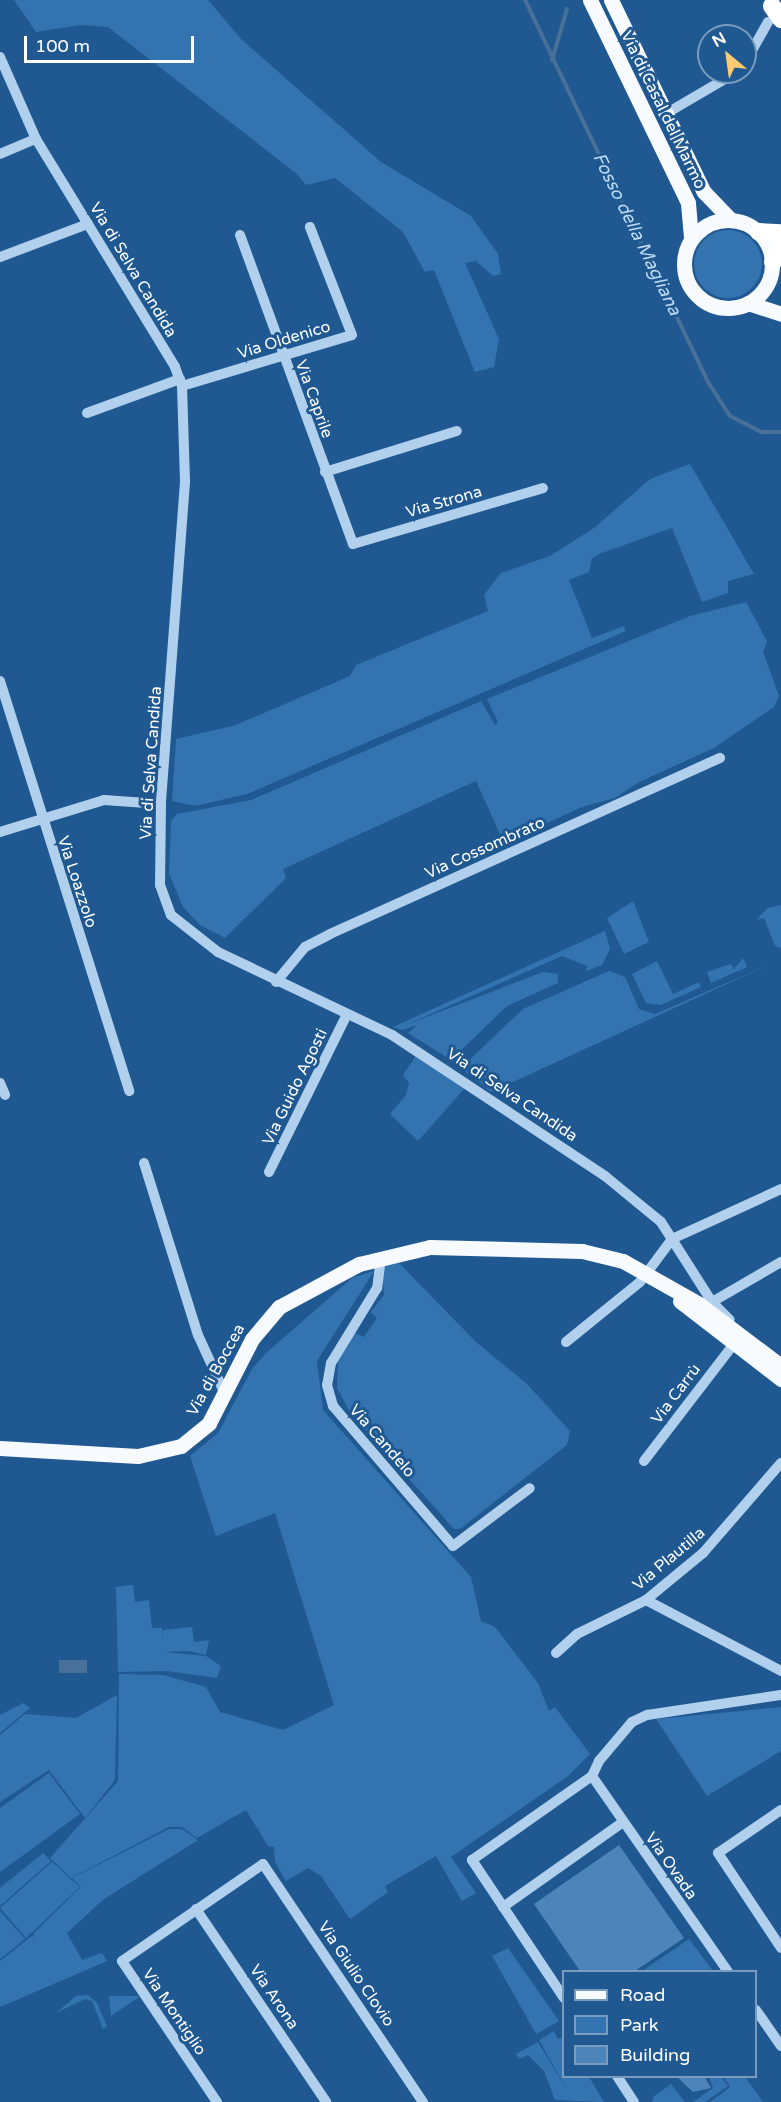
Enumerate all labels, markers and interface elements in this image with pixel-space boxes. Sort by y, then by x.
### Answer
scale bar [27,24,196,62]
north arrow [697,24,757,84]
street label: Via di Casal del Marmo [616,28,710,192]
text: N [709,28,730,52]
text: 100 m [35,35,90,57]
water label: Fosso della Magliana [588,149,686,319]
street label: Via di Selva Candida [85,199,181,341]
street label: Via Oldenico [235,317,333,363]
street label: Via Caprile [291,357,337,441]
street label: Via Strona [404,482,484,522]
street label: Via di Selva Candida [136,686,166,840]
street label: Via Cossombrato [422,813,548,883]
street label: Via Loazzolo [53,834,101,930]
street label: Via Guido Agosti [258,1026,332,1148]
street label: Via di Selva Candida [443,1044,581,1146]
street label: Via di Boccea [183,1321,249,1419]
street label: Via Carrù [647,1360,705,1428]
street label: Via Candelo [345,1400,419,1482]
street label: Via Plautilla [629,1523,709,1595]
street label: Via Ovada [641,1829,701,1903]
street label: Via Giulio Clovio [314,1918,398,2030]
street label: Via Arona [245,1961,303,2033]
street label: Via Montiglio [138,1965,210,2059]
legend [562,1970,757,2078]
text: Road [620,1984,665,2006]
text: Park [620,2014,658,2036]
text: Building [620,2044,690,2066]

